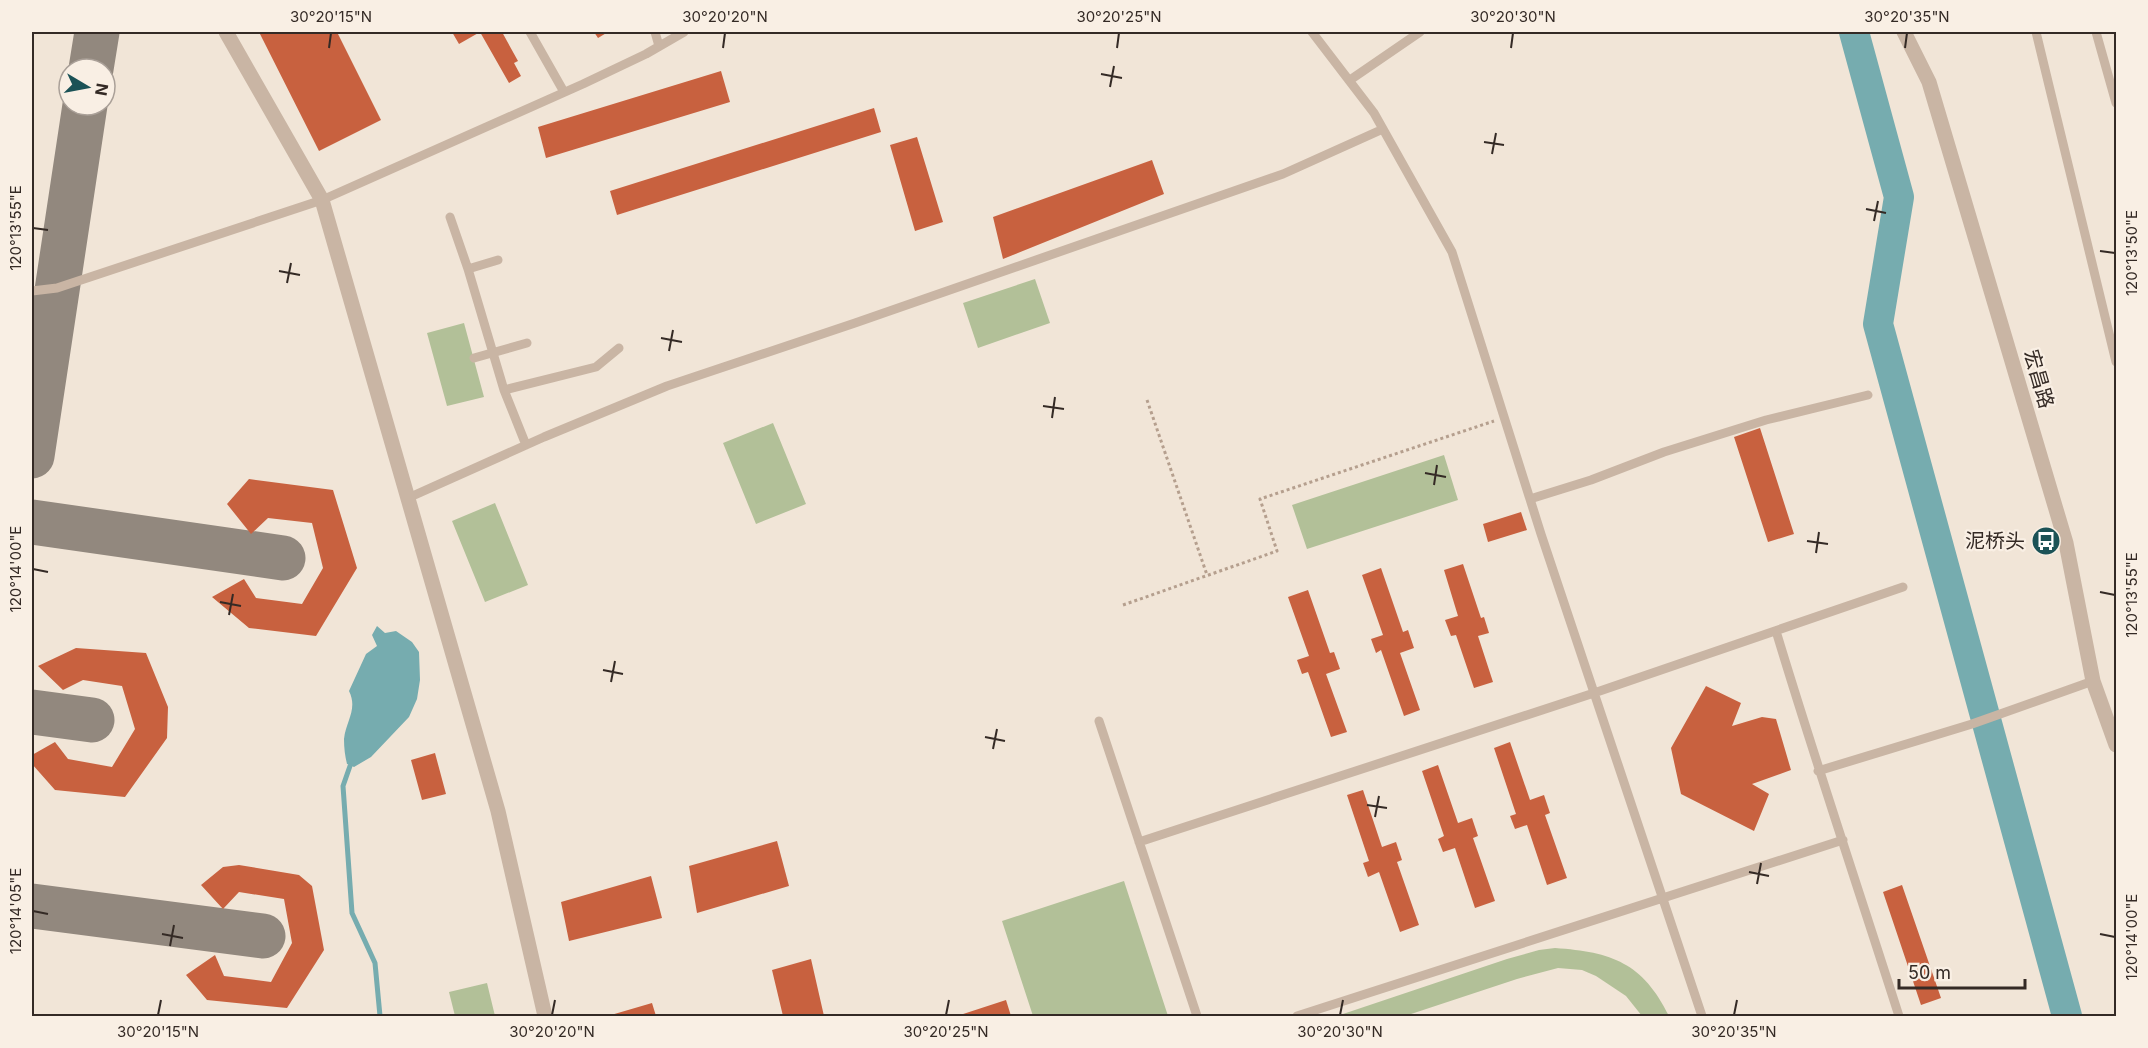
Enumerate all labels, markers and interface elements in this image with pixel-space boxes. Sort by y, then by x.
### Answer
text: 30°20'15"N [290,7,372,26]
text: 30°20'20"N [682,7,768,26]
text: 30°20'25"N [1076,7,1162,26]
text: 30°20'30"N [1470,7,1556,26]
text: 30°20'35"N [1864,7,1950,26]
north arrow [57,57,117,117]
text: N [91,82,113,97]
text: 120°13'55"E [6,185,25,271]
text: 120°13'50"E [2122,210,2141,296]
street label: 宏昌路 [2019,347,2059,411]
bus stop icon: 泥桥头 [2030,525,2062,557]
text: 120°14'00"E [6,526,25,612]
place label: 泥桥头 [1965,529,2025,553]
text: 120°13'55"E [2122,552,2141,638]
text: 120°14'05"E [6,868,25,954]
text: 120°14'00"E [2122,894,2141,980]
scale bar [1899,952,2025,990]
text: 50 m [1908,962,1951,983]
text: 30°20'15"N [117,1022,199,1041]
text: 30°20'20"N [509,1022,595,1041]
text: 30°20'25"N [903,1022,989,1041]
text: 30°20'30"N [1297,1022,1383,1041]
text: 30°20'35"N [1691,1022,1777,1041]

